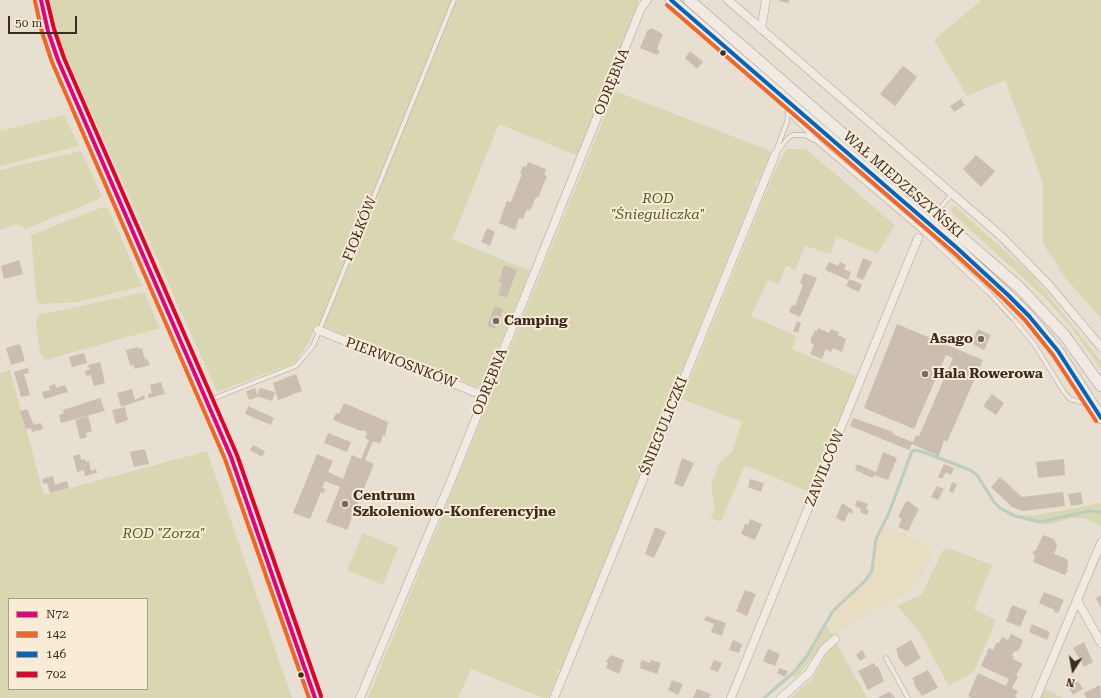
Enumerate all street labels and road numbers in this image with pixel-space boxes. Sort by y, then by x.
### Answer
street label: ODRĘBNA [591,46,633,118]
street label: WAŁ MIEDZESZYŃSKI [839,128,967,242]
street label: FIOŁKÓW [339,194,381,264]
street label: PIERWIOSNKÓW [343,334,459,392]
street label: ODRĘBNA [469,346,511,418]
street label: ŚNIEGULICZKI [637,375,691,477]
street label: ZAWILCÓW [802,427,848,509]

